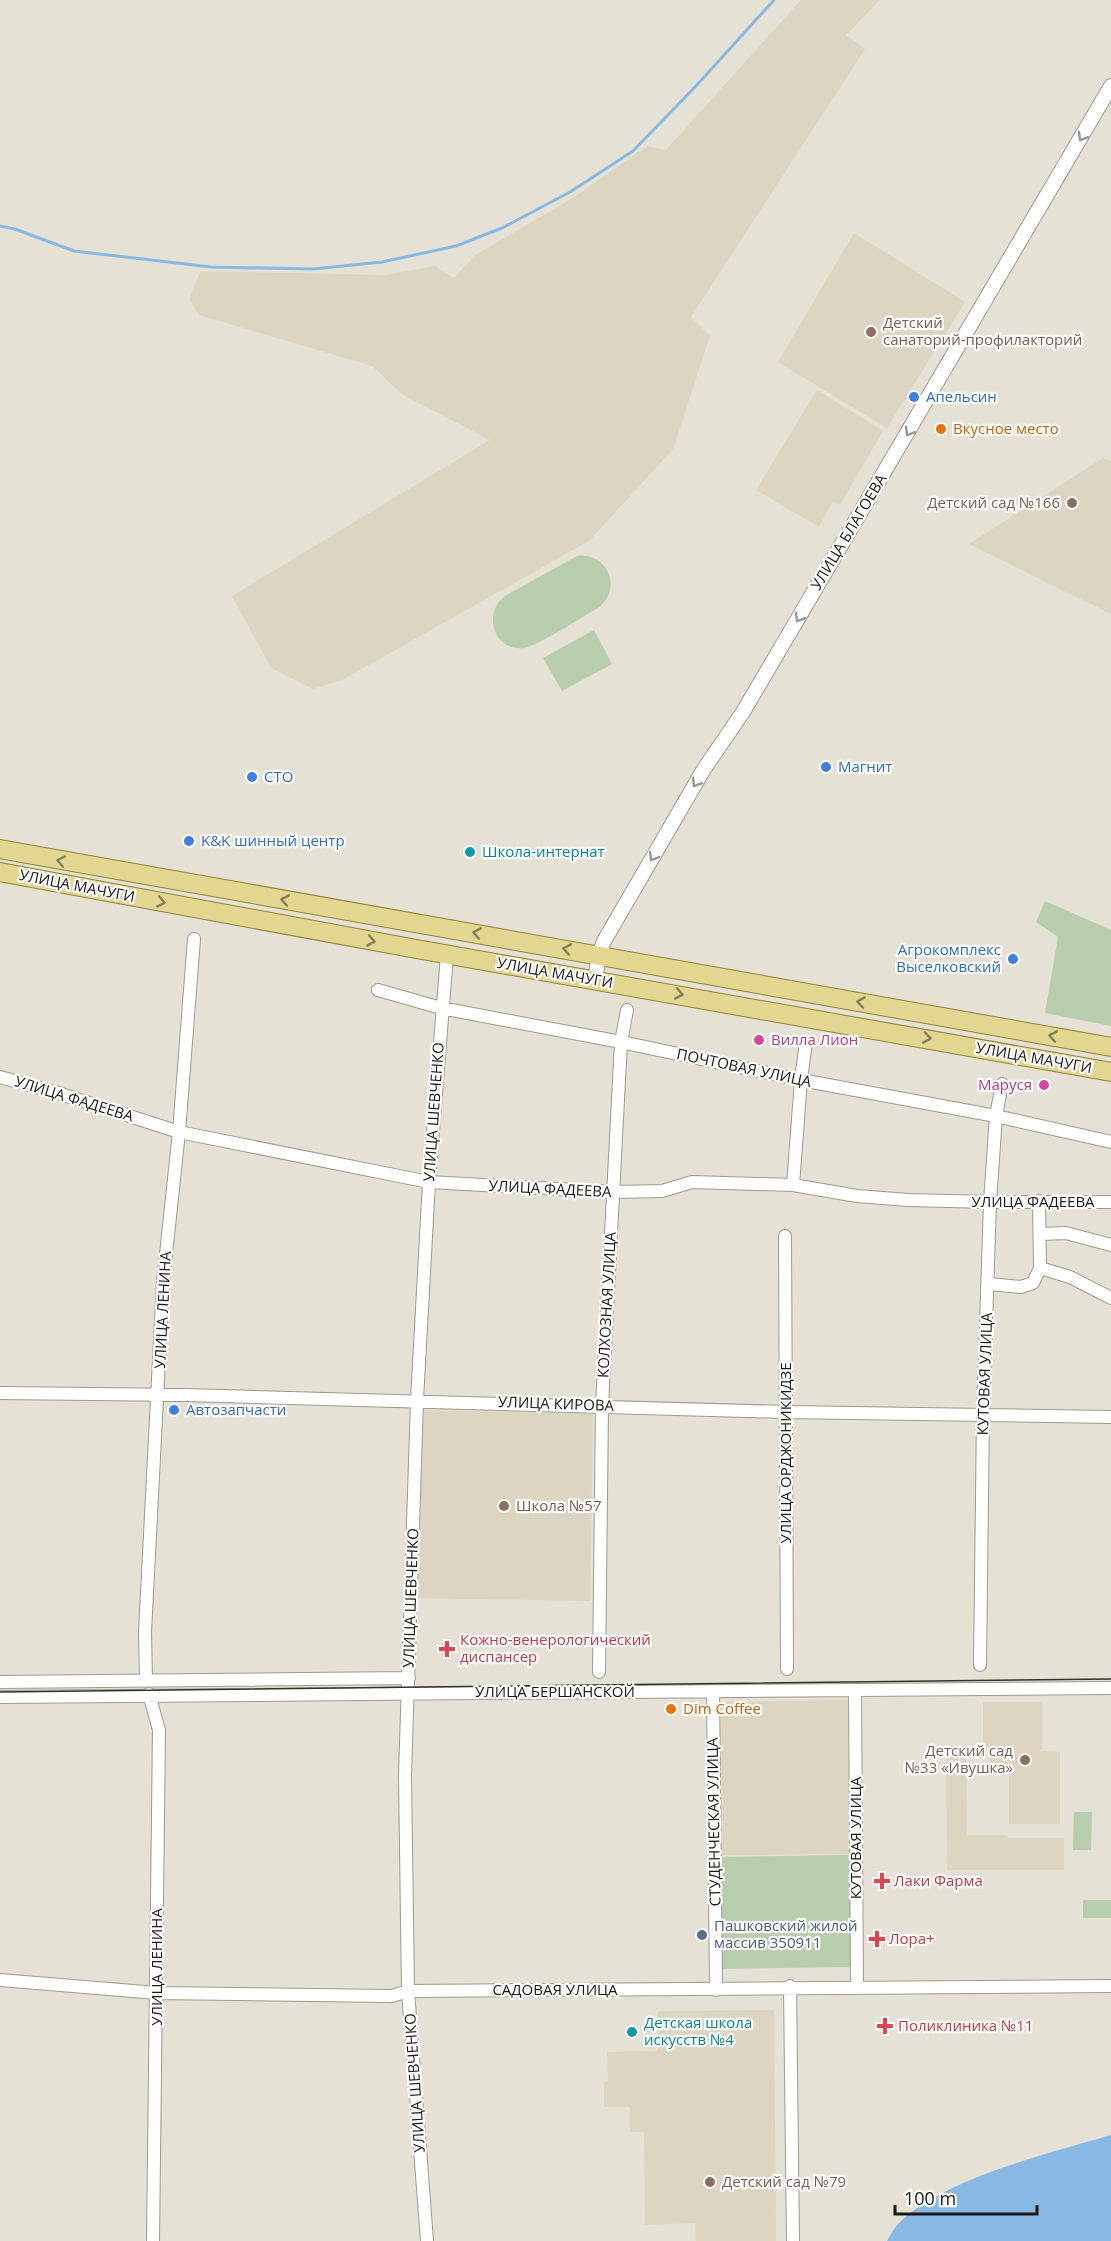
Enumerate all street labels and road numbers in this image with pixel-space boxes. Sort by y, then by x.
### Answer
street label: УЛИЦА БЛАГОЕВА [806,469,891,593]
street label: УЛИЦА МАЧУГИ [18,864,137,906]
street label: УЛИЦА МАЧУГИ [496,952,615,992]
street label: УЛИЦА МАЧУГИ [975,1037,1094,1077]
street label: УЛИЦА ШЕВЧЕНКО [418,1042,448,1182]
street label: ПОЧТОВАЯ УЛИЦА [675,1043,814,1091]
street label: УЛИЦА ФАДЕЕВА [12,1070,137,1126]
street label: УЛИЦА ФАДЕЕВА [488,1175,613,1201]
street label: УЛИЦА ФАДЕЕВА [971,1191,1095,1211]
street label: КОЛХОЗНАЯ УЛИЦА [592,1231,620,1378]
street label: УЛИЦА ЛЕНИНА [149,1250,175,1369]
street label: КУТОВАЯ УЛИЦА [972,1312,996,1436]
street label: УЛИЦА ОРДЖОНИКИДЗЕ [775,1362,795,1544]
street label: УЛИЦА КИРОВА [498,1391,615,1415]
street label: УЛИЦА ШЕВЧЕНКО [398,1528,422,1668]
street label: УЛИЦА БЕРШАНСКОЙ [475,1681,635,1701]
street label: СТУДЕНЧЕСКАЯ УЛИЦА [702,1737,724,1906]
street label: КУТОВАЯ УЛИЦА [845,1776,865,1899]
street label: УЛИЦА ЛЕНИНА [146,1908,166,2026]
street label: САДОВАЯ УЛИЦА [492,1979,618,1999]
street label: УЛИЦА ШЕВЧЕНКО [399,2013,429,2153]

